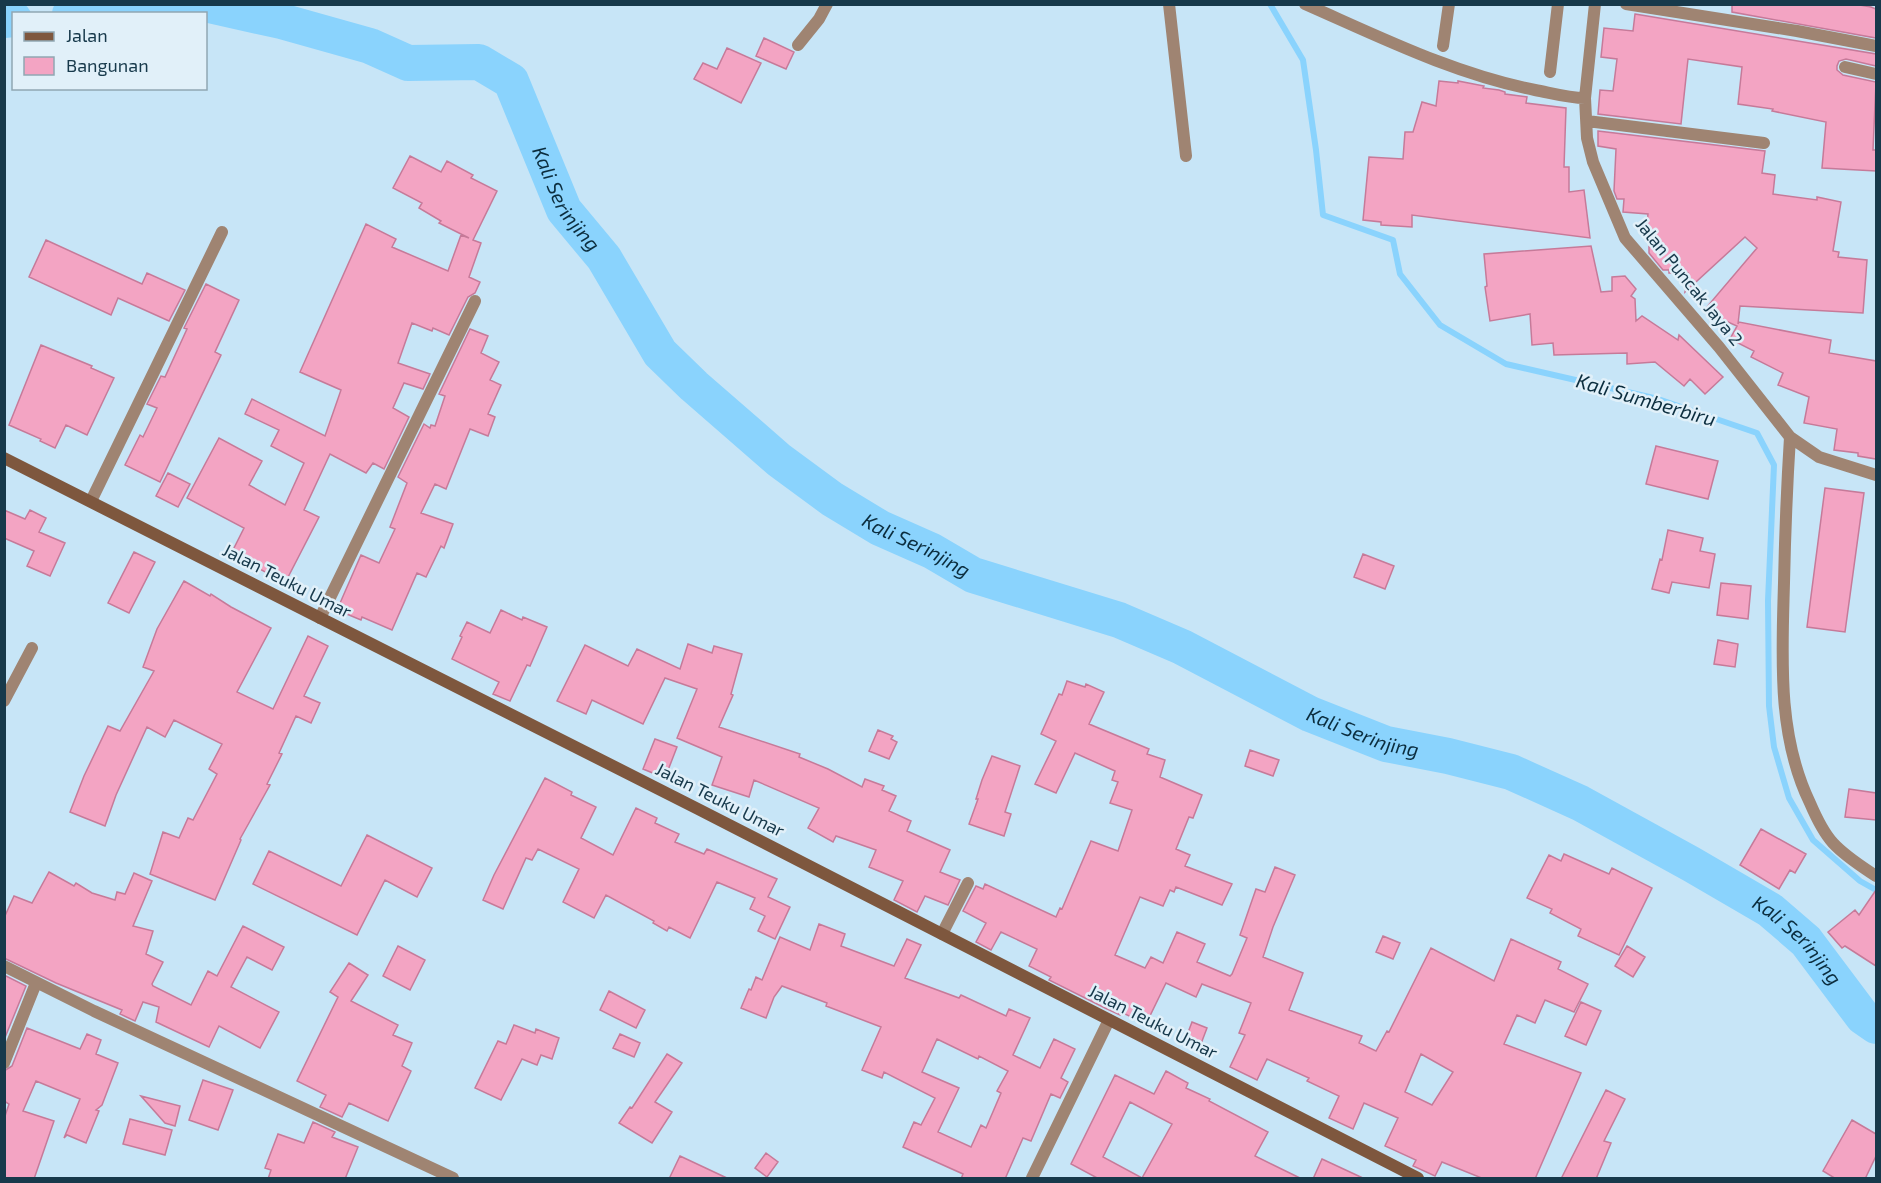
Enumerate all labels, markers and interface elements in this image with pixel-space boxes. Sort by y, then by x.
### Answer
legend [12,12,207,90]
text: Jalan [66,24,108,46]
text: Bangunan [66,54,149,76]
water label: Kali Serinjing [528,142,606,255]
street label: Jalan Puncak Jaya 2 [1632,213,1748,350]
water label: Kali Sumberbiru [1574,368,1719,430]
water label: Kali Serinjing [858,507,975,582]
street label: Jalan Teuku Umar [219,538,356,622]
water label: Kali Serinjing [1303,701,1421,761]
street label: Jalan Teuku Umar [652,757,789,841]
water label: Kali Serinjing [1749,890,1848,989]
street label: Jalan Teuku Umar [1085,979,1222,1063]

